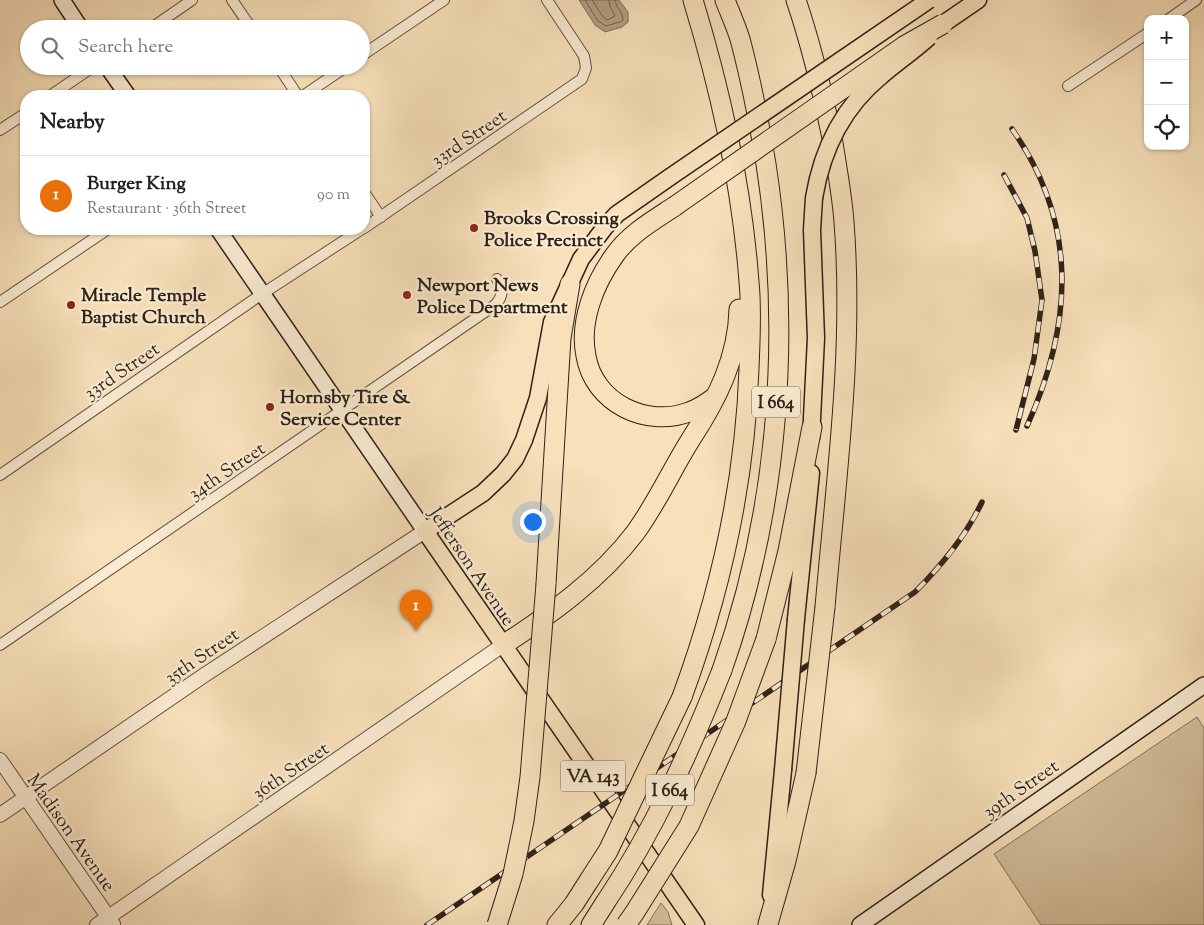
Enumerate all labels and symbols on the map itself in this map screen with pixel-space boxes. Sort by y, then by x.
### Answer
street label: 33rd Street [426,104,513,174]
place label: Brooks Crossing Police Precinct [484,206,620,255]
marker: Brooks Crossing Police Precinct [468,222,480,234]
place label: Newport News Police Department [417,273,568,322]
place label: Miracle Temple Baptist Church [81,283,207,332]
marker: Newport News Police Department [401,289,413,301]
marker: Miracle Temple Baptist Church [65,299,77,311]
street label: 33rd Street [79,337,166,407]
place label: Hornsby Tire & Service Center [280,385,411,434]
road number: I 664 [752,387,800,418]
marker: Hornsby Tire & Service Center [264,401,276,413]
street label: 34th Street [183,436,272,508]
street label: Jefferson Avenue [421,502,521,632]
your location [520,509,546,535]
pin: 1 [400,590,432,631]
street label: 35th Street [160,622,246,692]
street label: 36th Street [248,736,336,808]
street label: 39th Street [978,754,1065,826]
road number: VA 143 [560,760,626,791]
street label: Madison Avenue [19,769,121,898]
road number: I 664 [646,774,694,806]

